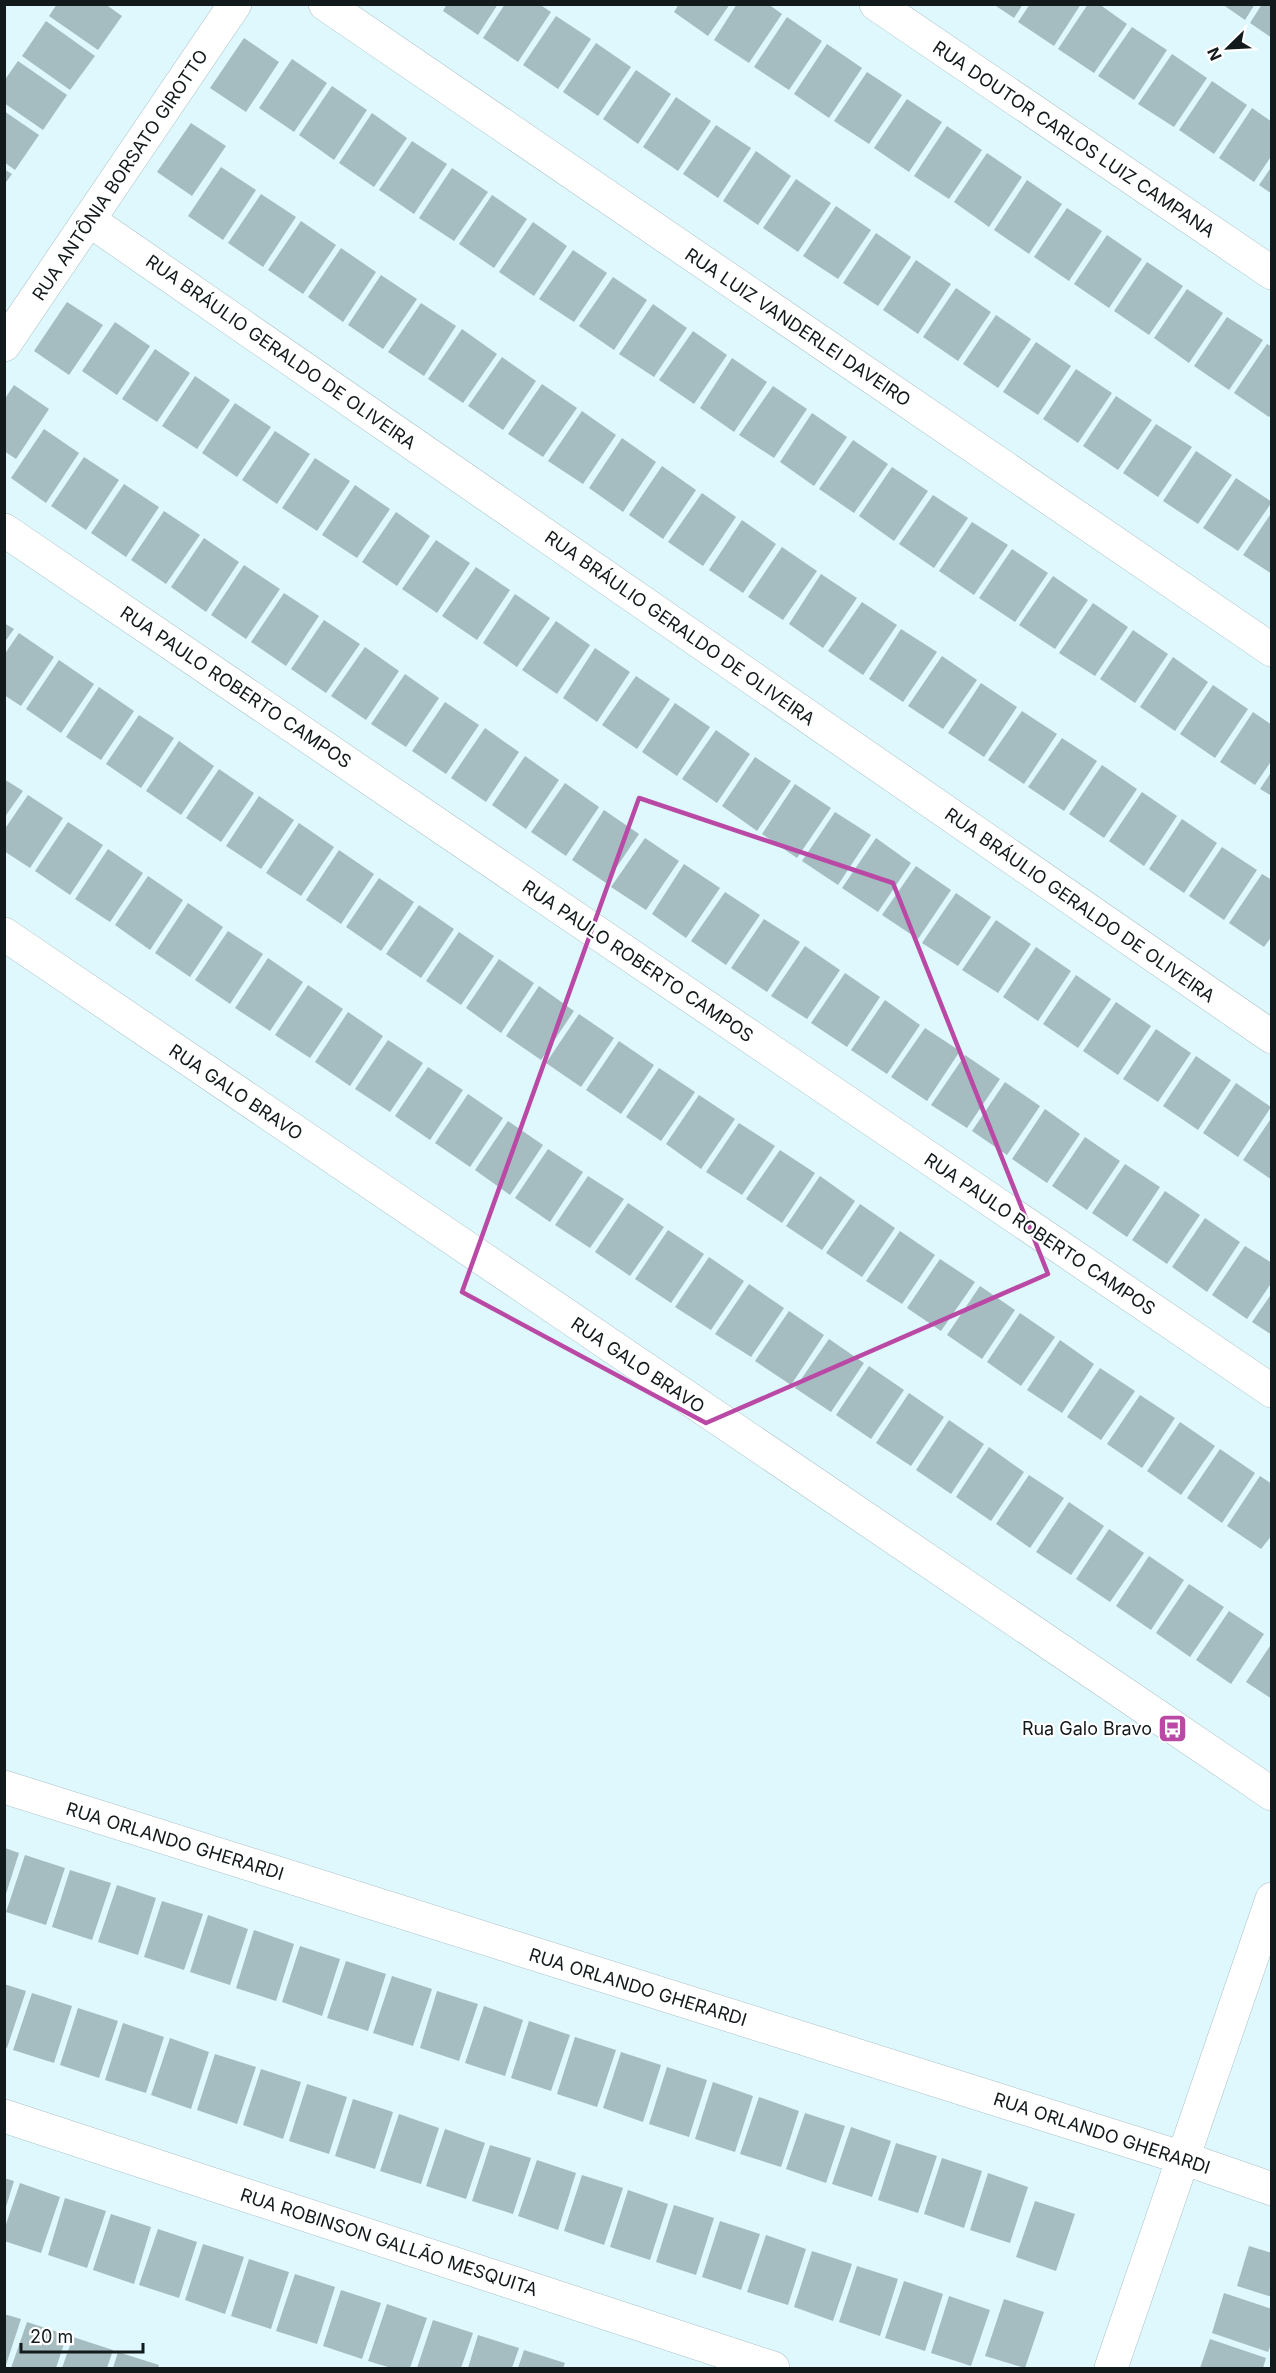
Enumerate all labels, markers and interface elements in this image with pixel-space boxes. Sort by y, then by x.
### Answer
north arrow [1198,18,1258,78]
street label: RUA DOUTOR CARLOS LUIZ CAMPANA [929,36,1219,242]
street label: RUA ANTÔNIA BORSATO GIROTTO [27,45,212,304]
street label: RUA LUIZ VANDERLEI DAVEIRO [681,244,915,410]
street label: RUA BRÁULIO GERALDO DE OLIVEIRA [142,249,421,454]
street label: RUA BRÁULIO GERALDO DE OLIVEIRA [541,525,820,730]
street label: RUA PAULO ROBERTO CAMPOS [117,602,355,772]
street label: RUA BRÁULIO GERALDO DE OLIVEIRA [941,802,1220,1007]
street label: RUA PAULO ROBERTO CAMPOS [519,876,757,1046]
street label: RUA GALO BRAVO [165,1040,307,1144]
street label: RUA PAULO ROBERTO CAMPOS [921,1149,1159,1319]
street label: RUA GALO BRAVO [567,1313,709,1417]
bus stop icon: Rua Galo Bravo [1157,1712,1189,1744]
place label: Rua Galo Bravo [1022,1718,1152,1739]
street label: RUA ORLANDO GHERARDI [64,1798,286,1884]
street label: RUA ORLANDO GHERARDI [527,1944,749,2030]
street label: RUA ORLANDO GHERARDI [991,2088,1213,2178]
street label: RUA ROBINSON GALLÃO MESQUITA [238,2183,541,2300]
scale bar [21,2316,142,2354]
text: 20 m [30,2326,73,2347]

